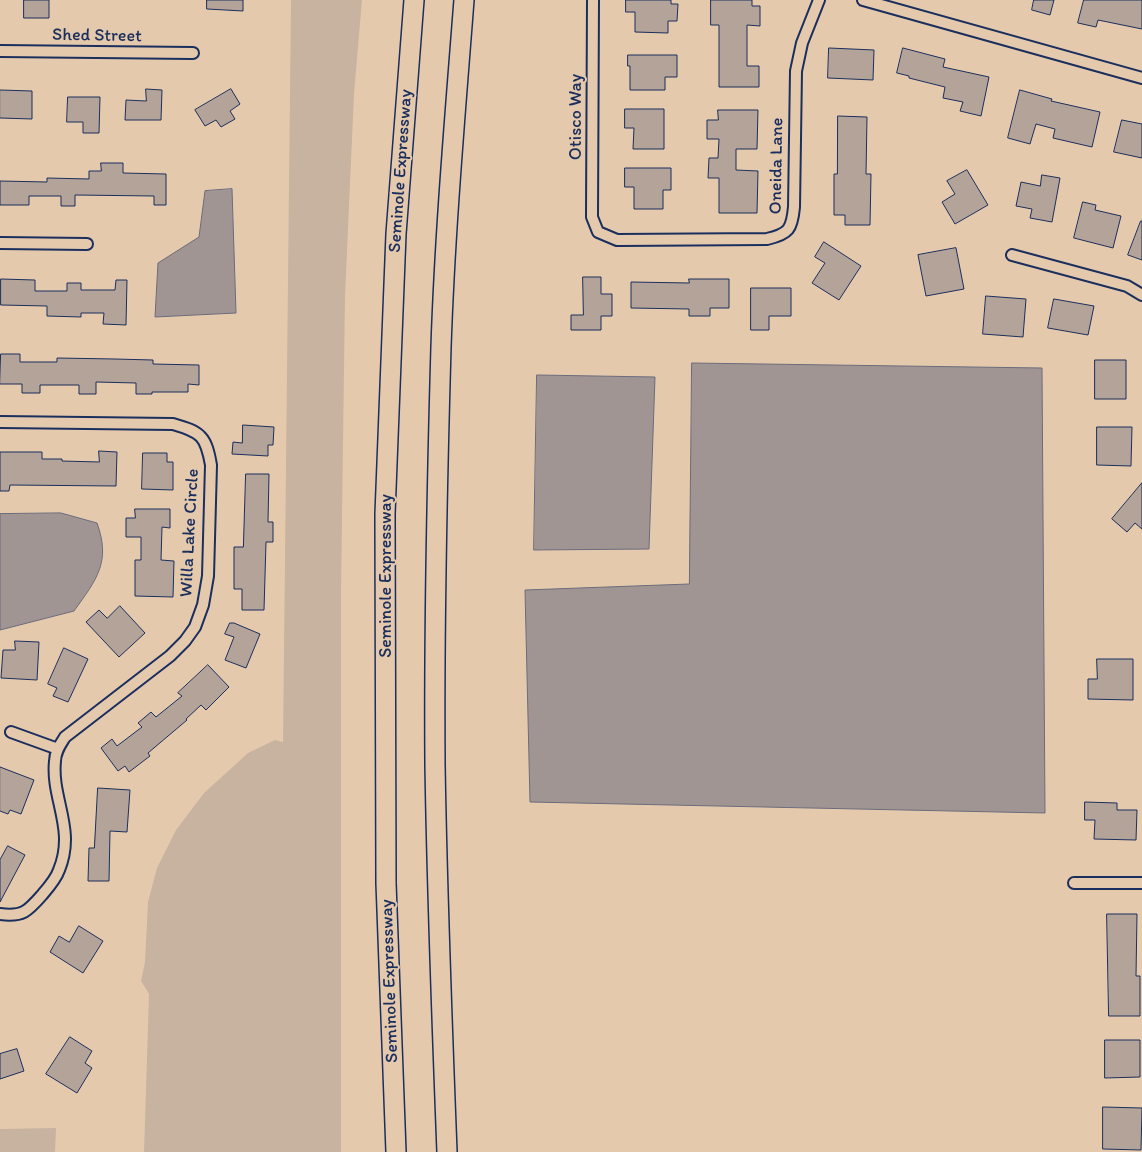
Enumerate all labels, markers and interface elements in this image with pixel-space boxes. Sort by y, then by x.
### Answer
street label: Shed Street [52,24,142,48]
street label: Otisco Way [565,74,587,160]
street label: Seminole Expressway [385,89,417,253]
street label: Oneida Lane [765,118,789,214]
street label: Willa Lake Circle [176,468,204,598]
street label: Seminole Expressway [375,494,397,658]
street label: Seminole Expressway [376,899,404,1063]

